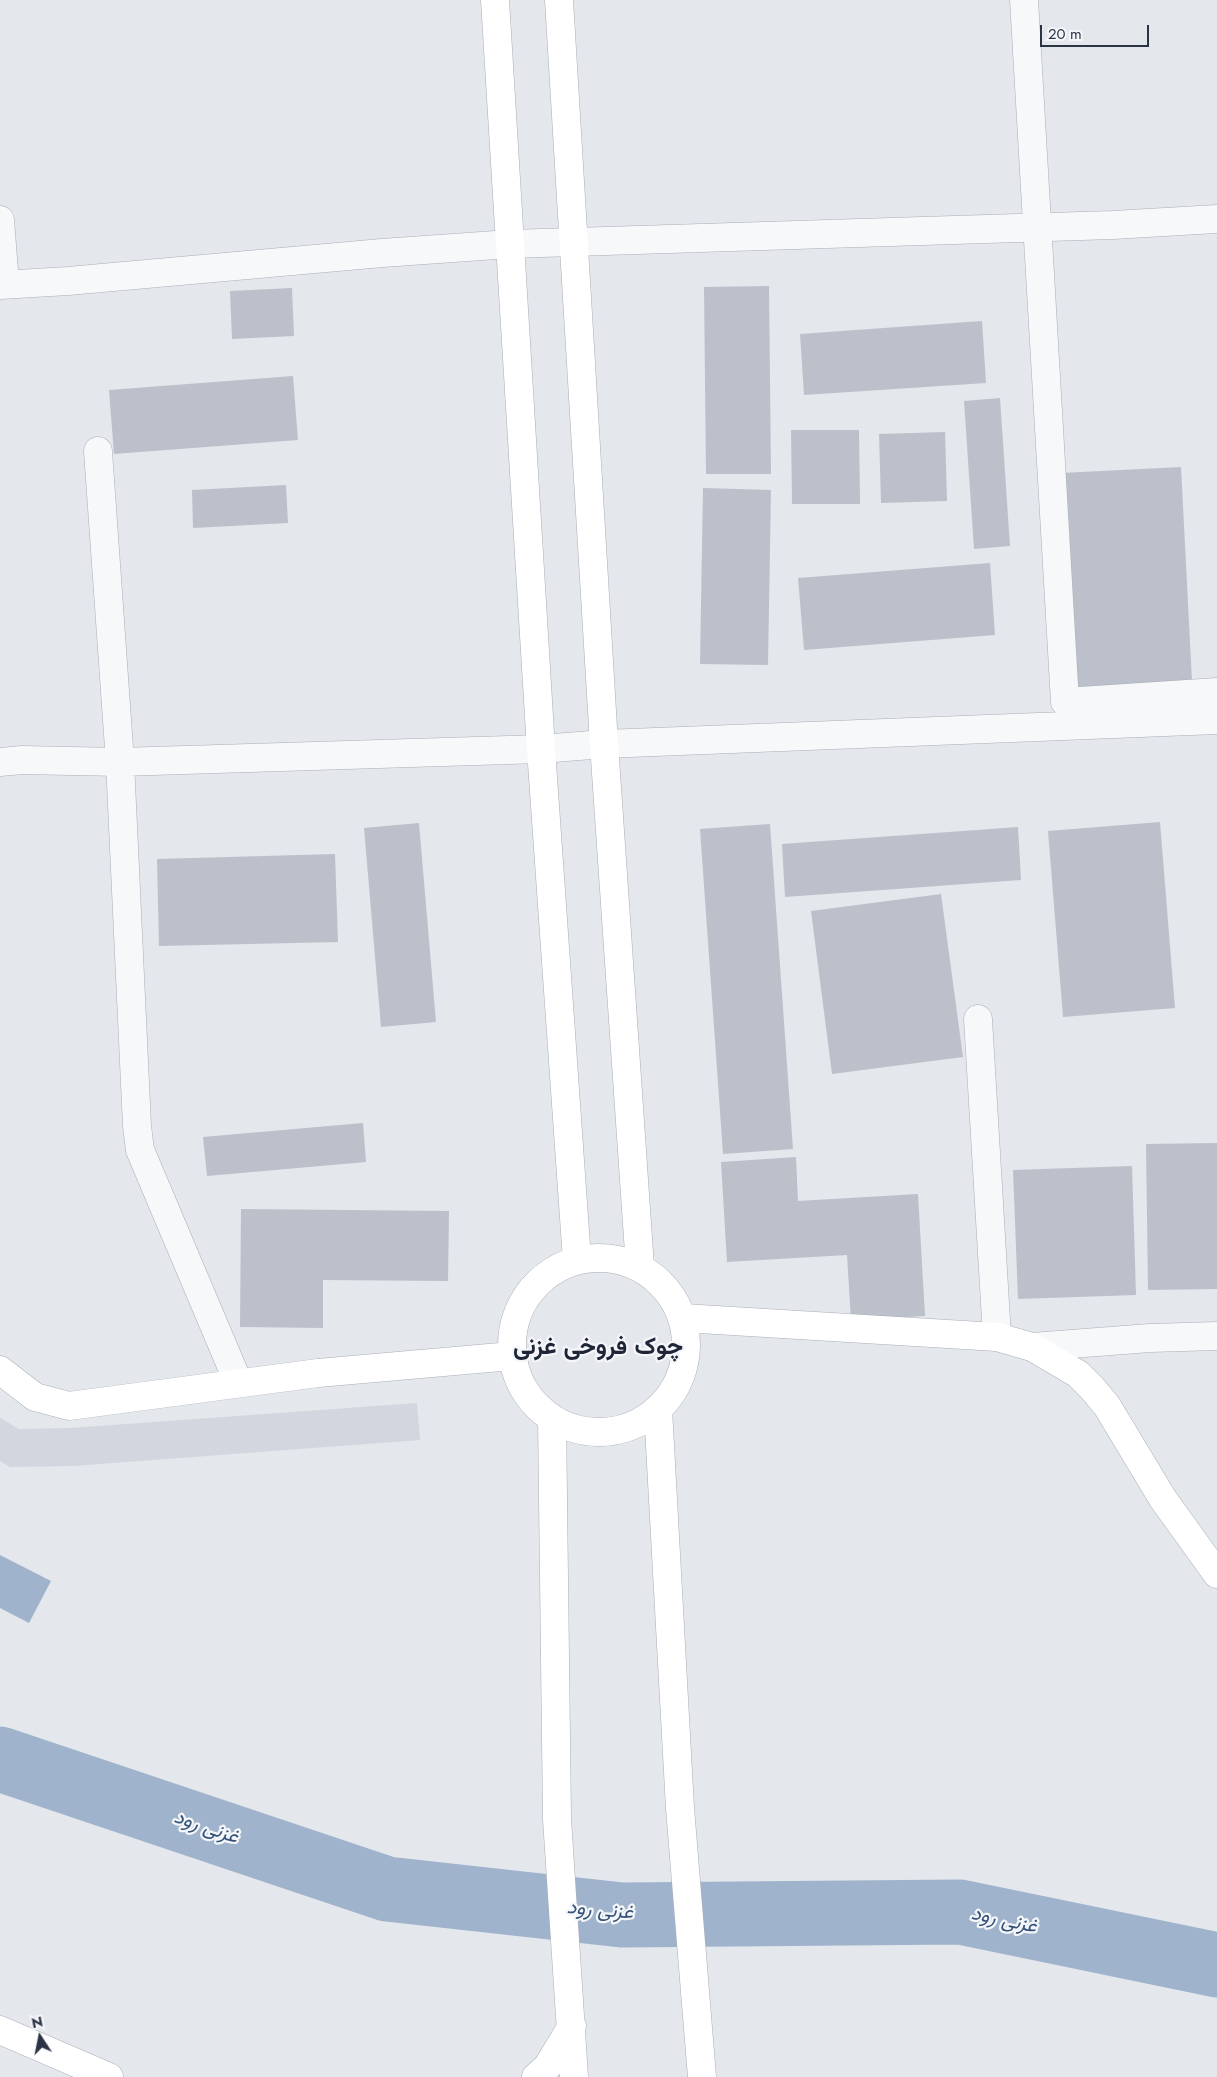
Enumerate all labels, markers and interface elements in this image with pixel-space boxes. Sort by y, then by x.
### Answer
scale bar [1042,15,1151,47]
text: 20 m [1048,23,1082,45]
district label: چوک فروخی غزنی [513,1334,683,1362]
water label: غزنی رود [171,1806,241,1850]
water label: غزنی رود [566,1896,634,1926]
water label: غزنی رود [969,1902,1039,1940]
text: N [30,2011,45,2033]
north arrow [15,2012,65,2062]

